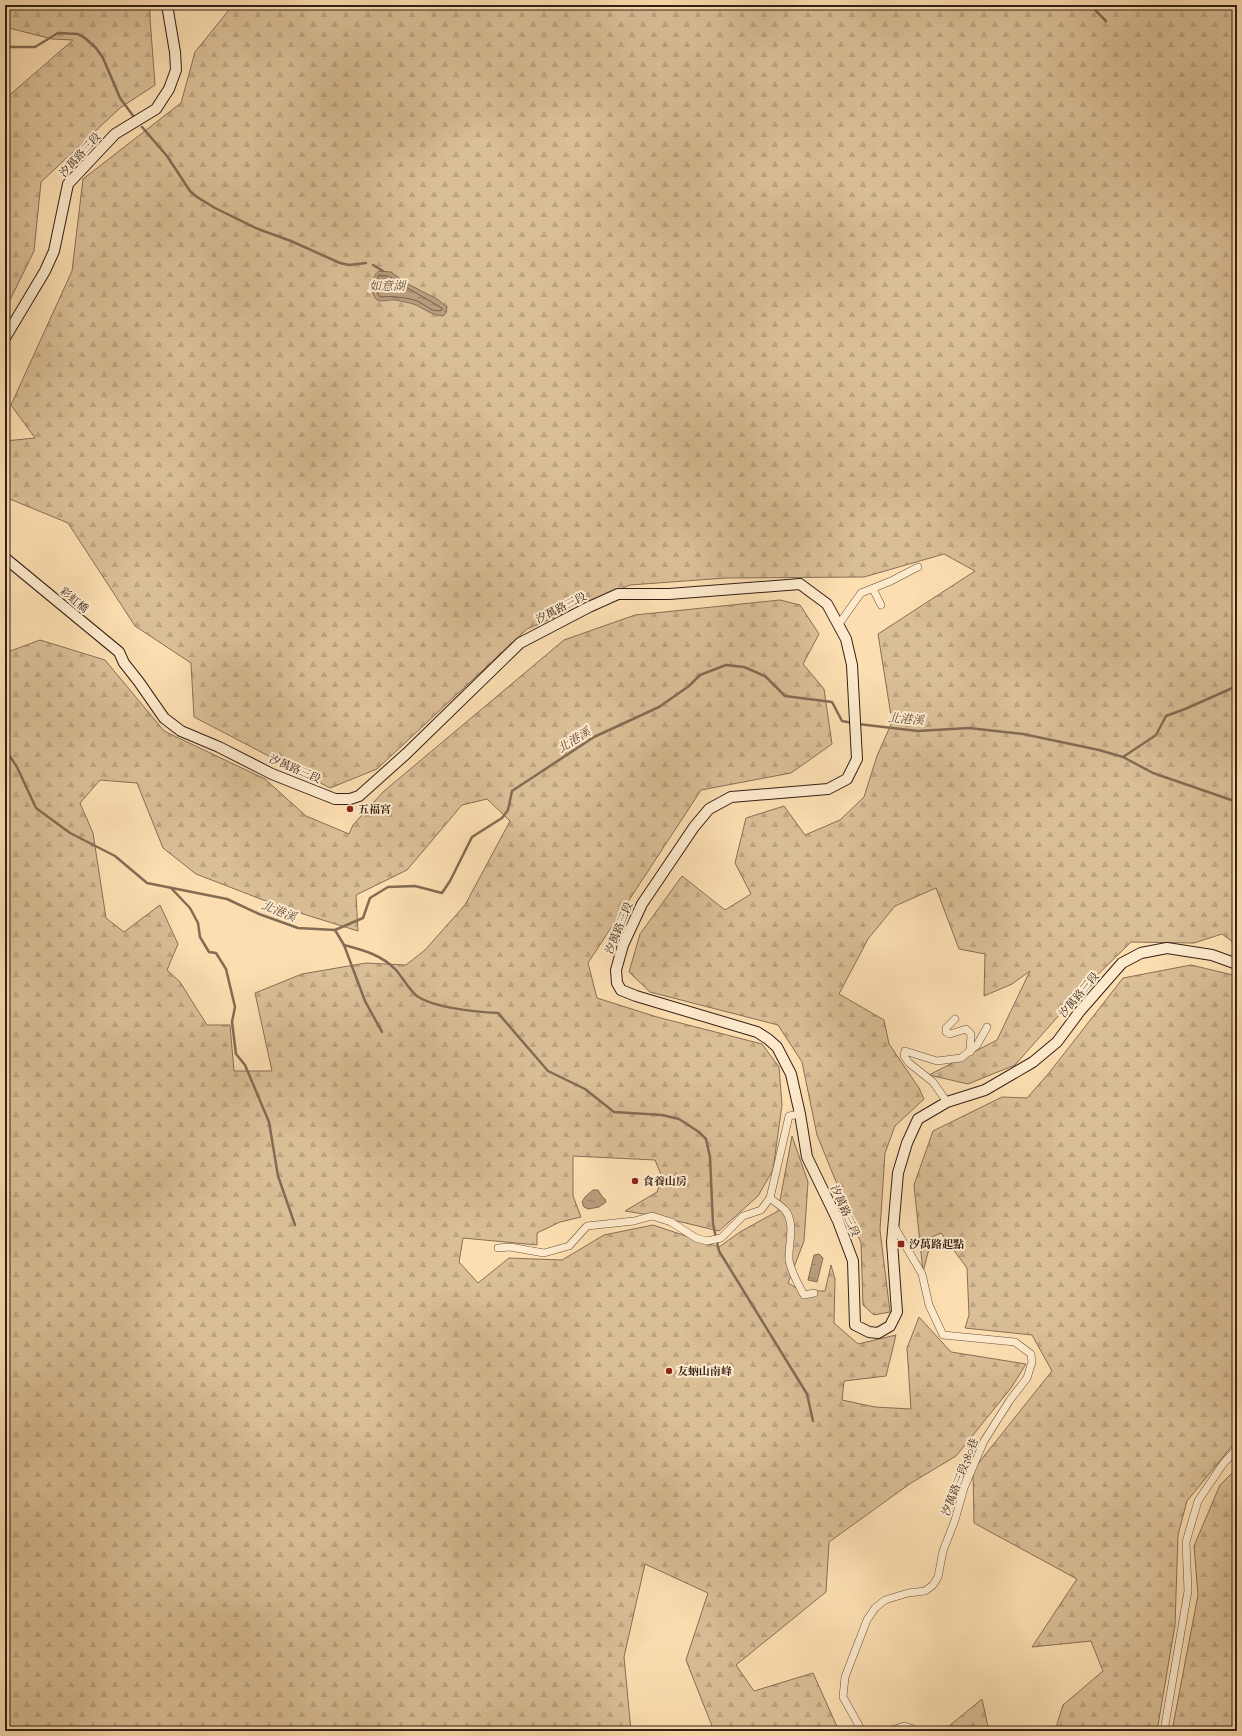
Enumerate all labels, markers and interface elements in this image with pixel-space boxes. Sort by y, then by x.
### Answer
street label: 汐萬路三段 [57,130,103,180]
water label: 如意湖 [369,279,407,293]
street label: 彩虹橋 [57,584,91,616]
street label: 汐萬路三段 [534,590,588,626]
water label: 北港溪 [887,710,927,728]
water label: 北港溪 [555,723,595,755]
street label: 汐萬路三段 [267,752,323,786]
place label: 五福宮 [358,803,391,816]
marker: 五福宮 [345,804,355,814]
water label: 北港溪 [260,898,300,925]
street label: 汐萬路三段 [603,900,635,956]
street label: 汐萬路三段 [1056,970,1102,1020]
place label: 食養山房 [643,1175,687,1188]
marker: 食養山房 [630,1176,640,1186]
street label: 汐萬路三段 [828,1183,862,1239]
place label: 汐萬路起點 [909,1238,964,1251]
marker: 汐萬路起點 [896,1239,906,1249]
place label: 友蚋山南峰 [677,1365,732,1378]
marker: 友蚋山南峰 [664,1366,674,1376]
street label: 汐萬路三段380巷 [939,1436,981,1518]

